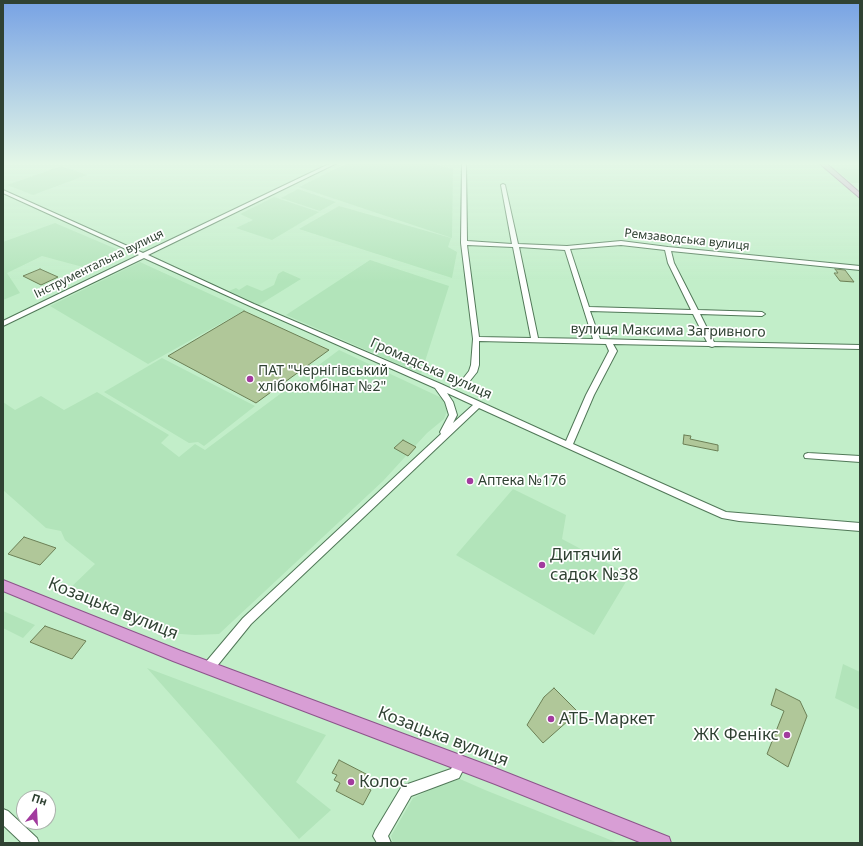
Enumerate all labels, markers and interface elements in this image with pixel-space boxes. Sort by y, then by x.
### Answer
street label: Інструментальна вулиця [32,226,166,302]
street label: Ремзаводська вулиця [624,226,750,254]
street label: вулиця Максима Загривного [570,321,766,341]
street label: Громадська вулиця [368,335,494,403]
place label: ПАТ "Чернігівський хлібокомбінат №2" [258,363,388,396]
marker: ПАТ "Чернігівський хлібокомбінат №2" [245,374,255,384]
place label: Аптека №176 [478,473,566,489]
marker: Аптека №176 [465,476,475,486]
place label: Дитячий садок №38 [550,545,638,585]
marker: Дитячий садок №38 [537,560,547,570]
street label: Козацька вулиця [45,574,181,644]
street label: Козацька вулиця [375,703,511,771]
place label: АТБ-Маркет [559,709,655,729]
marker: АТБ-Маркет [546,714,556,724]
place label: ЖК Фенікс [693,725,779,745]
marker: ЖК Фенікс [782,730,792,740]
place label: Колос [359,772,408,792]
marker: Колос [346,777,356,787]
north arrow [16,790,56,830]
text: Пн [30,790,49,809]

